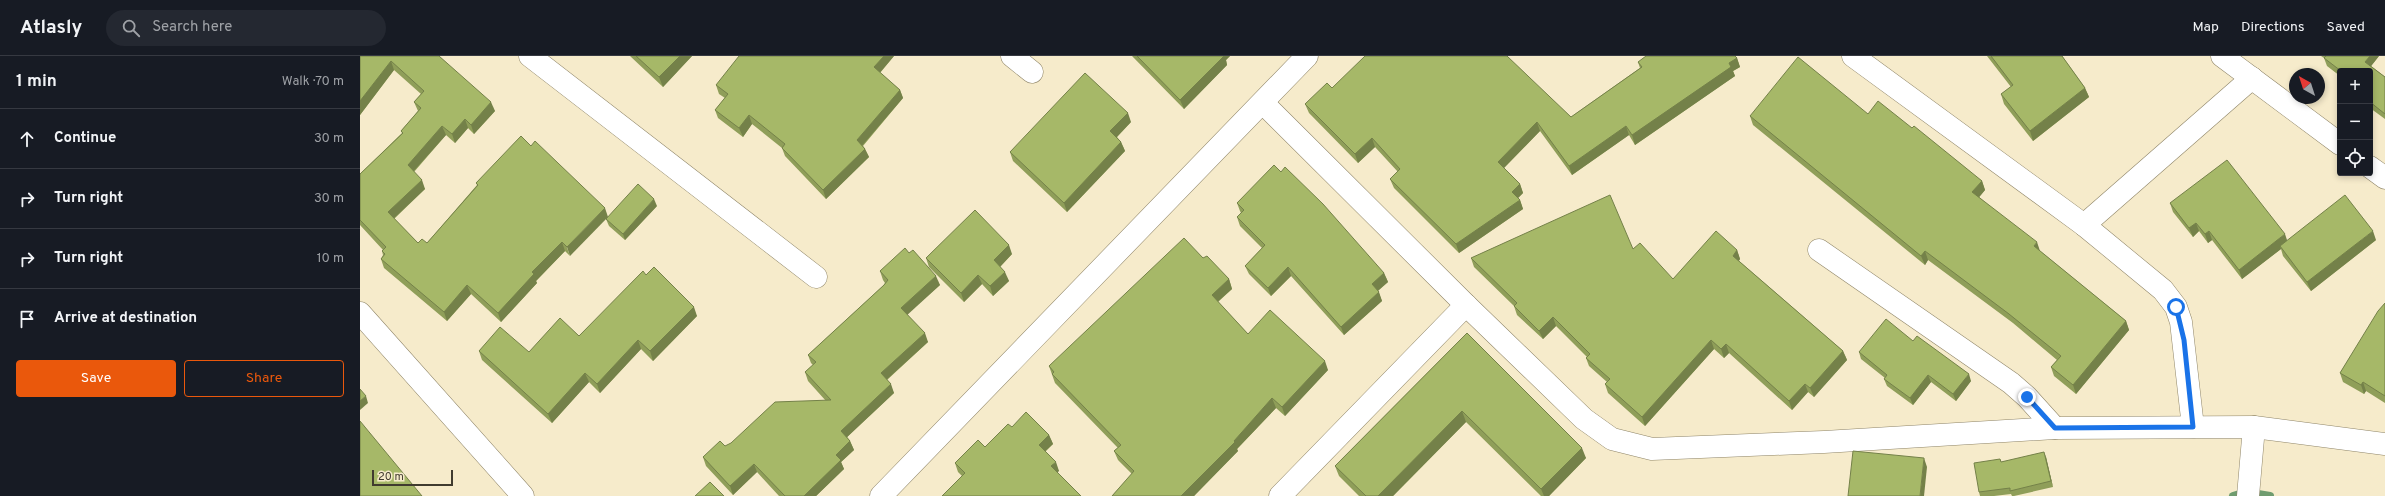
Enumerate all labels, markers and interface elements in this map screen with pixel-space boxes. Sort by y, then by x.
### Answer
search box [106,10,386,46]
text: Atlasly [20,16,82,40]
icon: search [120,17,142,39]
text: Search here [152,18,232,37]
text: Map [2193,19,2219,36]
text: Directions [2241,19,2305,36]
text: Saved [2327,19,2365,36]
north arrow [2289,68,2325,104]
map controls [2337,68,2373,176]
button: + [2337,68,2373,104]
text: 1 min [16,71,57,93]
text: Walk · 70 m [282,74,344,90]
button: − [2337,104,2373,140]
icon: ahead [16,128,38,150]
text: Continue [54,129,116,148]
text: 30 m [314,131,344,147]
button: locate [2337,140,2373,176]
icon: right [16,188,38,210]
text: Turn right [54,189,123,208]
text: 30 m [314,191,344,207]
icon: right [16,248,38,270]
text: Turn right [54,249,123,268]
text: 10 m [317,251,344,267]
route start [2167,298,2185,316]
icon: arrive [16,308,38,330]
text: Arrive at destination [54,309,197,328]
button: Save [16,360,176,397]
button: Share [184,360,344,397]
route end [2018,388,2036,406]
scale bar [372,468,453,487]
text: 20 m [378,470,404,484]

